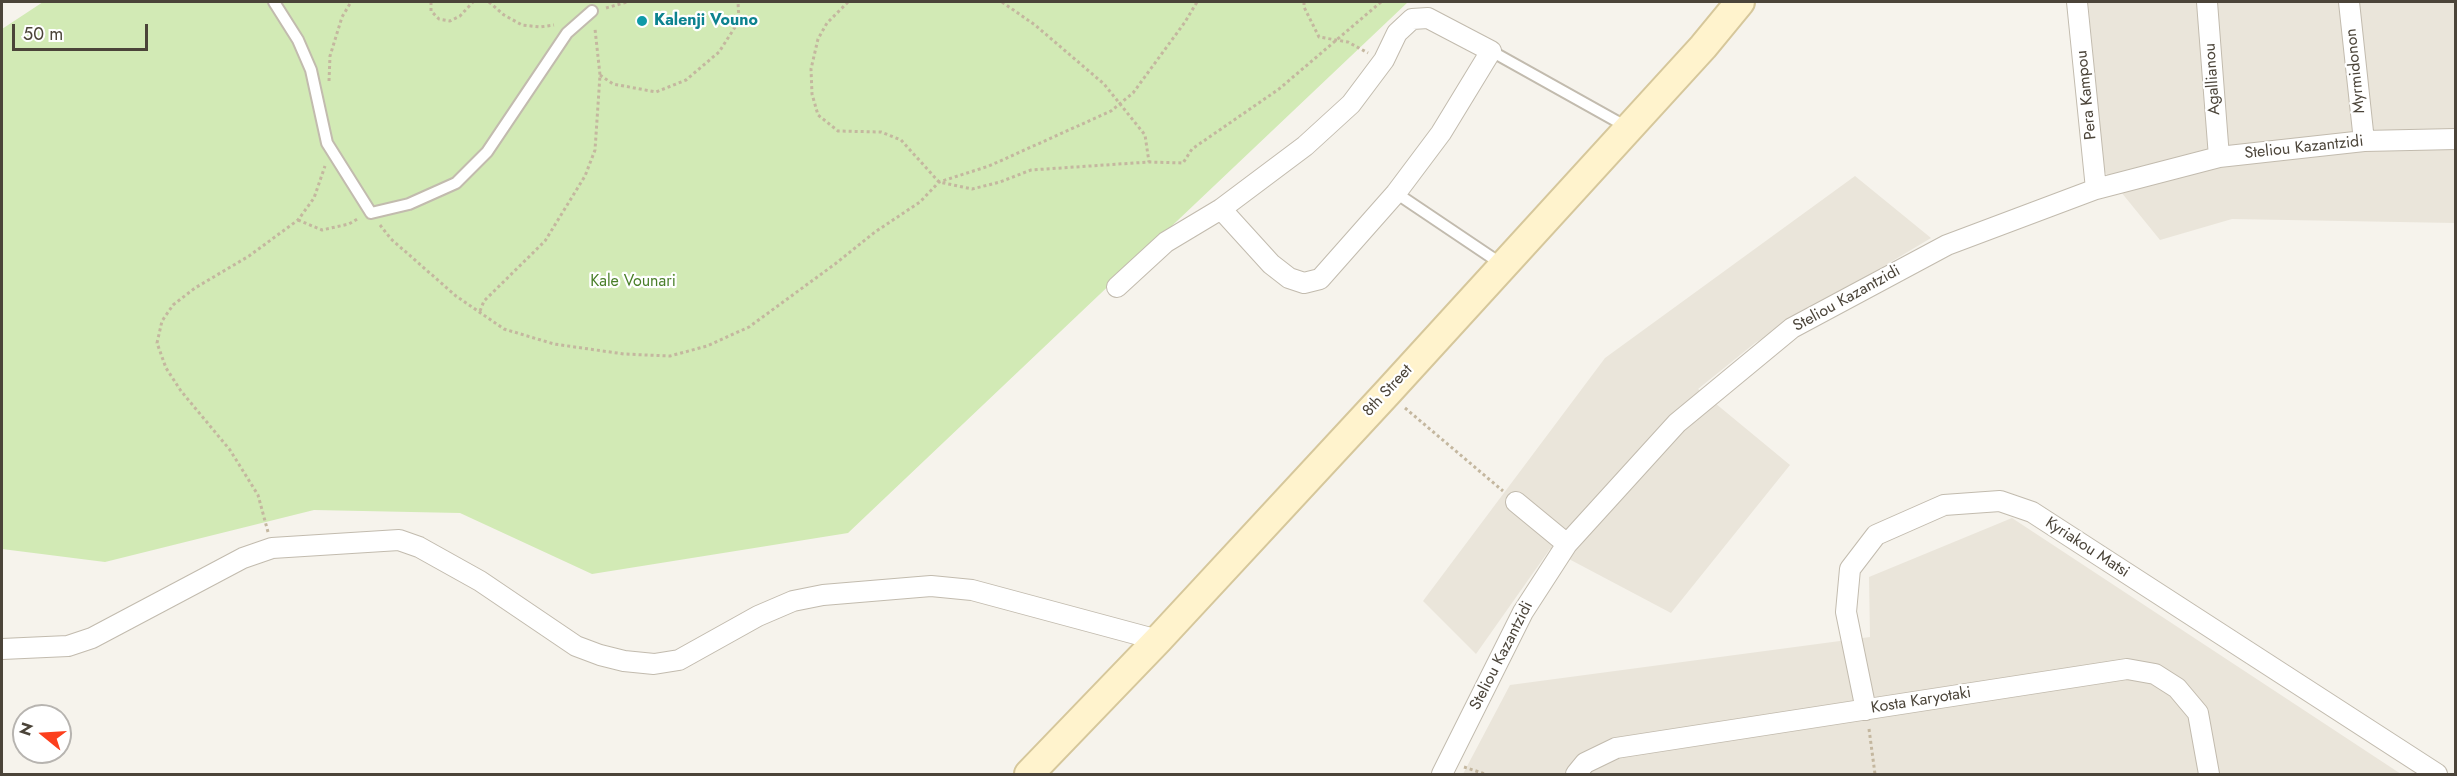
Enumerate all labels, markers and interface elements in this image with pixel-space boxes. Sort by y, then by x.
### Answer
place label: Kalenji Vouno [654,11,758,31]
scale bar [15,12,152,50]
marker: Kalenji Vouno [635,14,649,28]
text: 50 m [23,21,63,47]
street label: Myrmidonon [2342,27,2370,115]
street label: Agallianou [2201,42,2225,116]
street label: Pera Kampou [2073,49,2101,141]
street label: Steliou Kazantzidi [2244,132,2364,164]
street label: Steliou Kazantzidi [1790,262,1904,336]
park label: Kale Vounari [590,272,676,292]
street label: 8th Street [1359,361,1417,421]
street label: Kyriakou Matsi [2041,514,2133,582]
street label: Steliou Kazantzidi [1466,598,1538,714]
street label: Kosta Karyotaki [1870,684,1972,718]
north arrow [12,704,72,764]
text: N [13,719,39,739]

